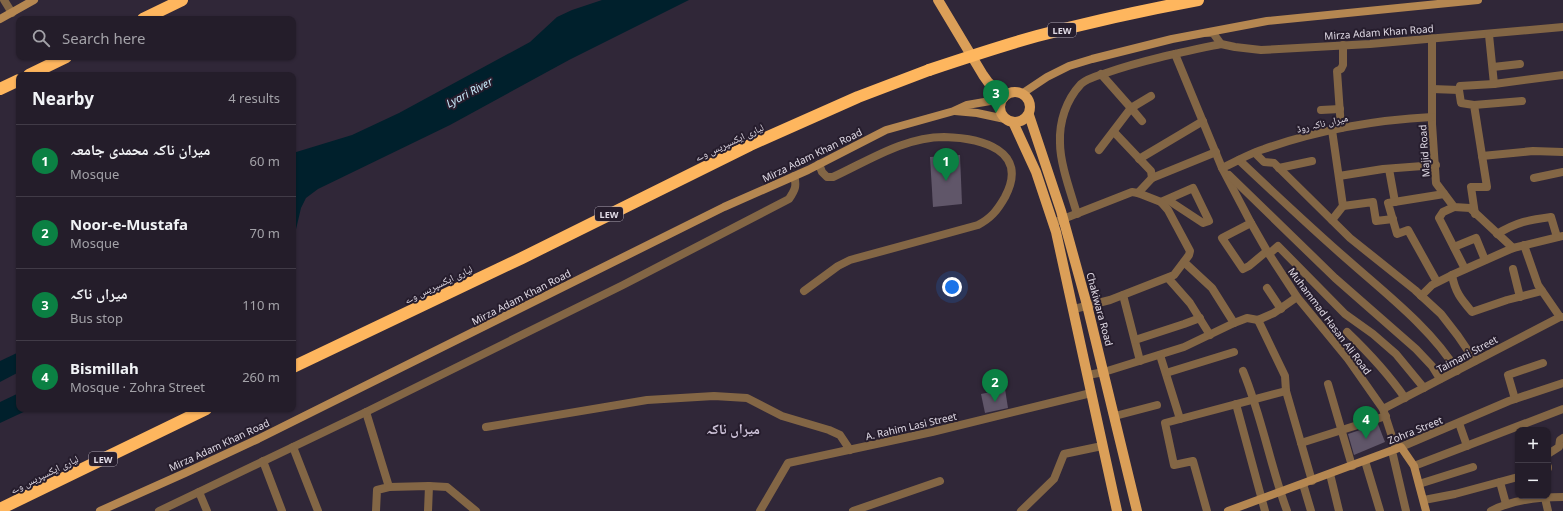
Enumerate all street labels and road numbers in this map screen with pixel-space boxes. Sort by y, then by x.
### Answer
street label: Mirza Adam Khan Road [1324,21,1434,43]
road number: LEW [1048,23,1076,37]
street label: میراں ناکہ روڈ [1295,110,1350,136]
street label: لیاری ایکسپریس وے [692,120,766,164]
street label: Majid Road [1415,124,1433,178]
street label: Mirza Adam Khan Road [760,125,864,185]
road number: LEW [595,207,623,221]
street label: لیاری ایکسپریس وے [402,261,474,307]
street label: Muhammad Hasan Ali Road [1285,265,1375,377]
street label: Mirza Adam Khan Road [469,266,573,328]
street label: Chakiwara Road [1083,271,1117,347]
street label: Taimani Street [1434,332,1500,376]
street label: A. Rahim Lasi Street [864,409,958,443]
street label: Zohra Street [1385,412,1445,447]
street label: Mirza Adam Khan Road [166,415,272,475]
street label: لیاری ایکسپریس وے [8,451,80,497]
road number: LEW [89,452,117,466]

